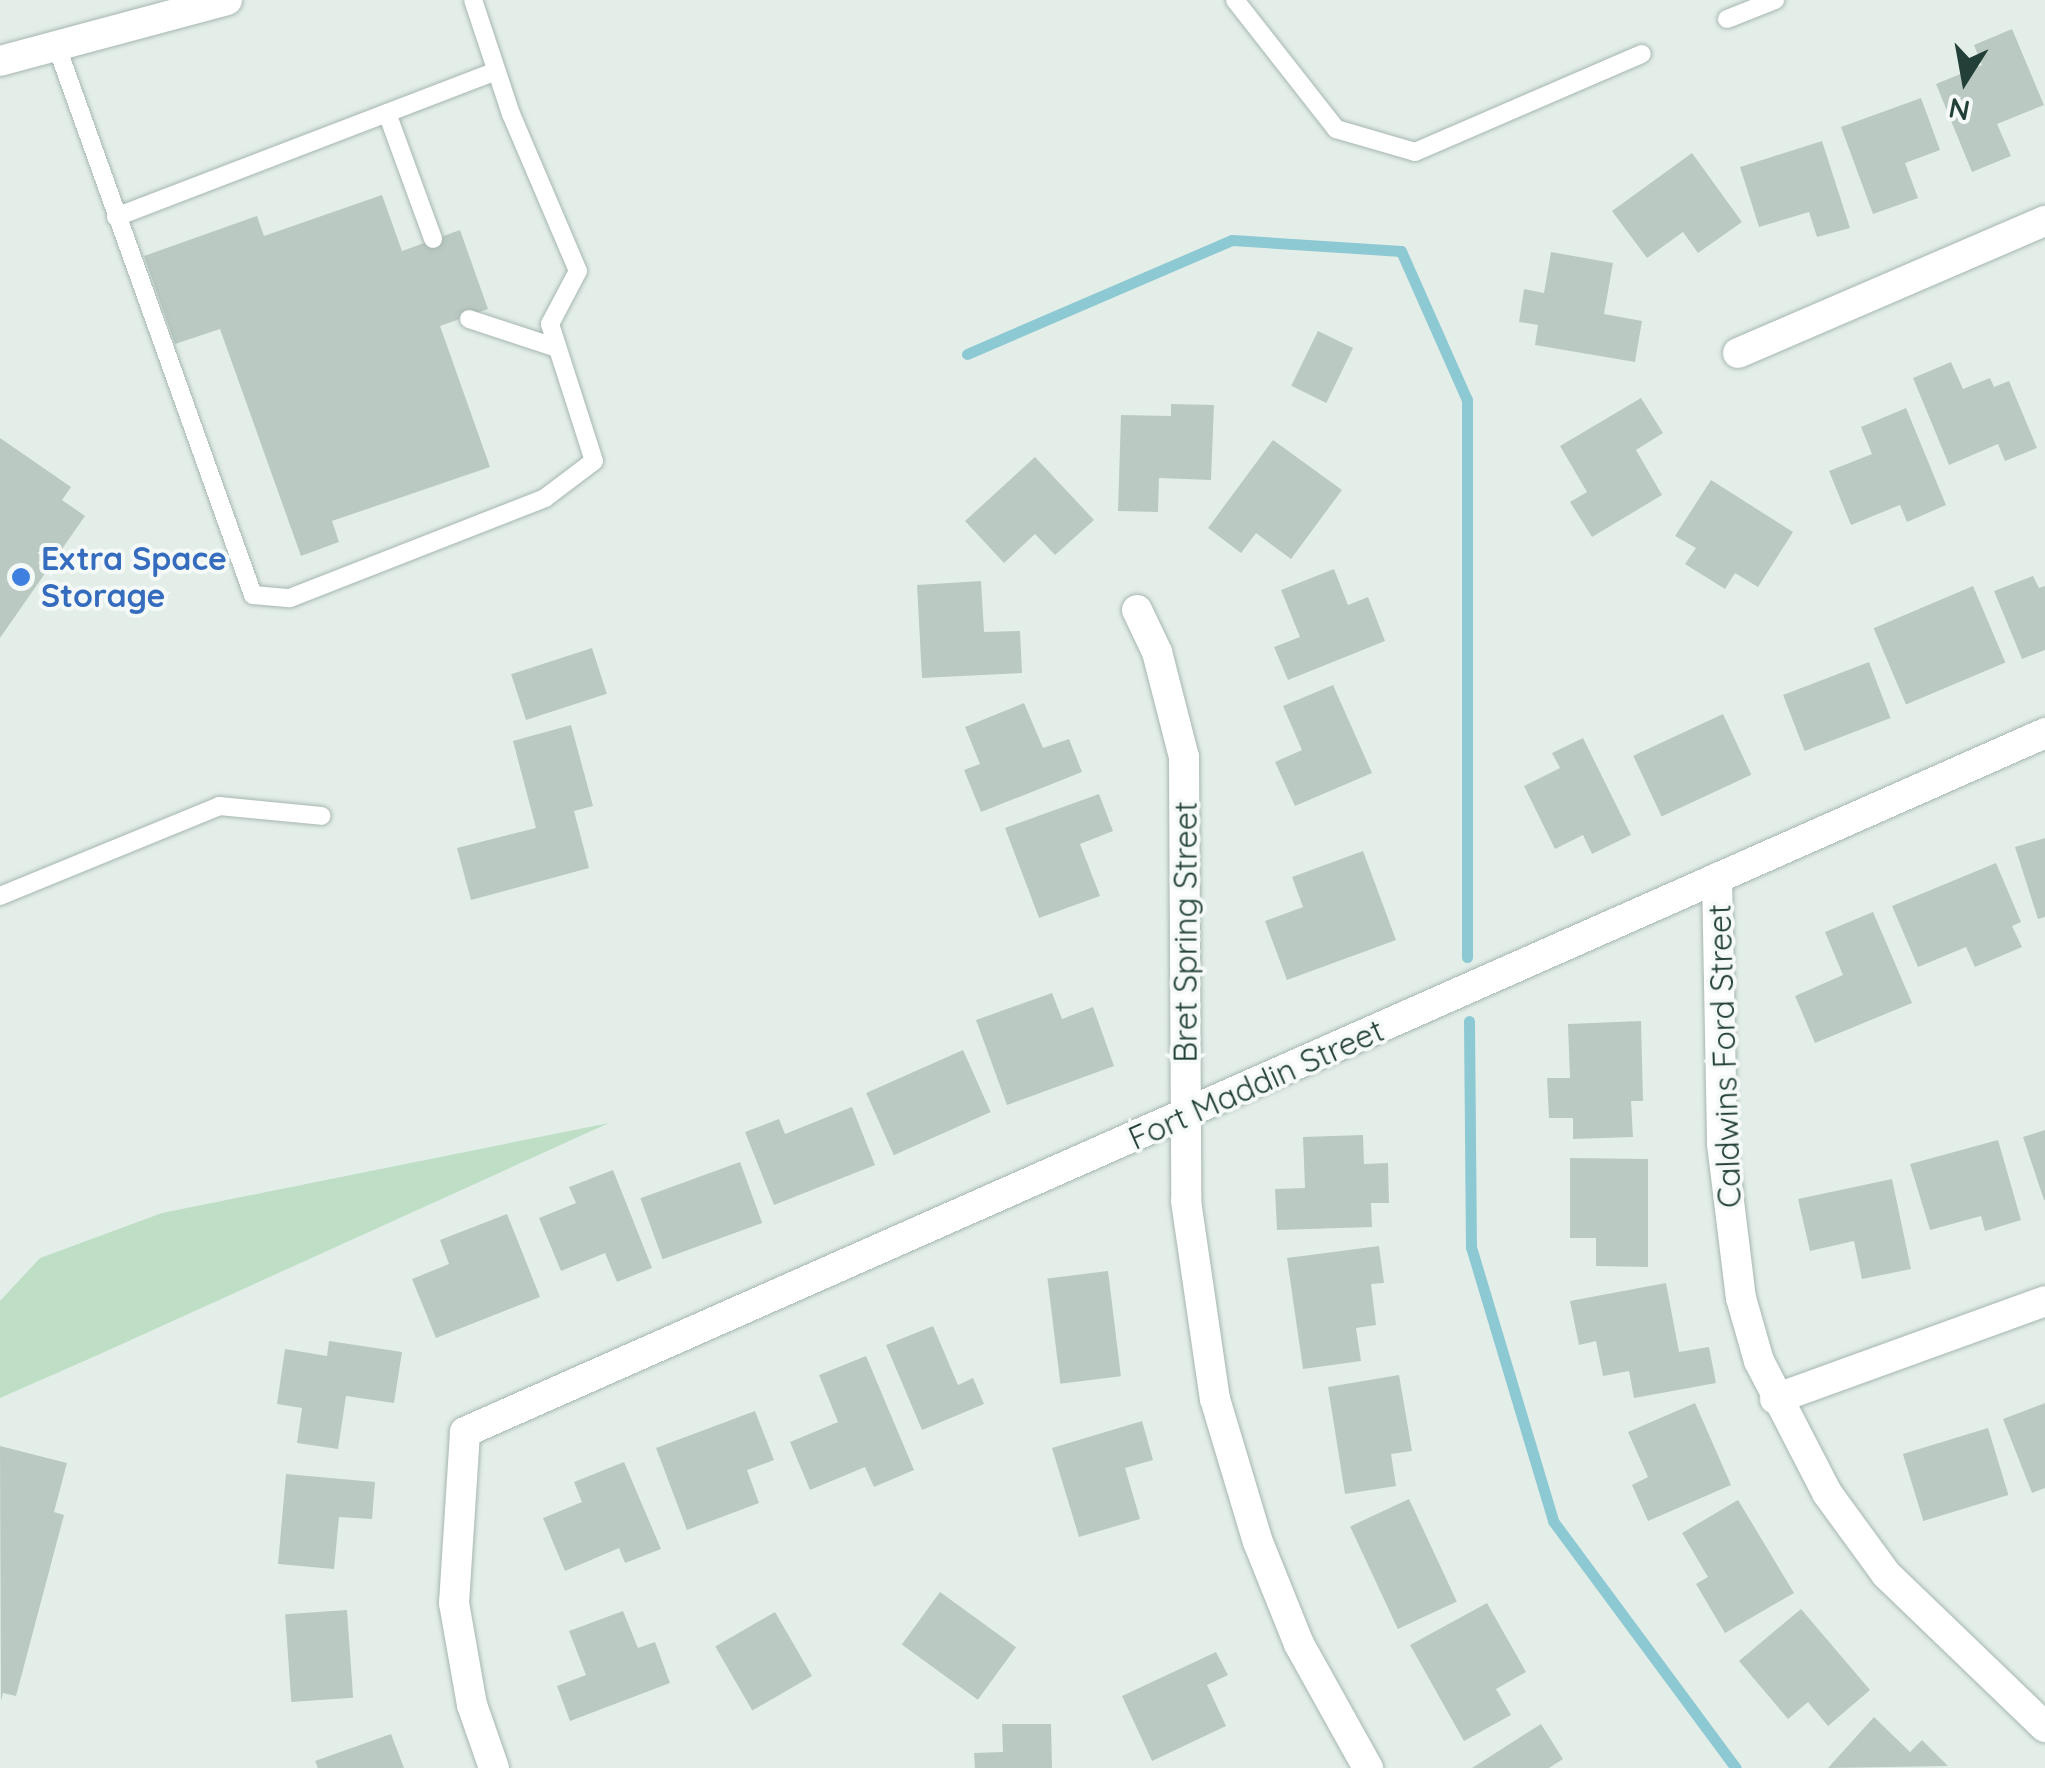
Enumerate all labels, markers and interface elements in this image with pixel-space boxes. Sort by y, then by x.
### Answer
north arrow [1915,30,2015,130]
text: N [1946,91,1973,129]
place label: Extra Space Storage [41,540,227,615]
marker: Extra Space Storage [10,566,32,588]
street label: Bret Spring Street [1166,801,1204,1063]
street label: Caldwins Ford Street [1700,903,1748,1209]
street label: Fort Maddin Street [1123,1011,1389,1157]

